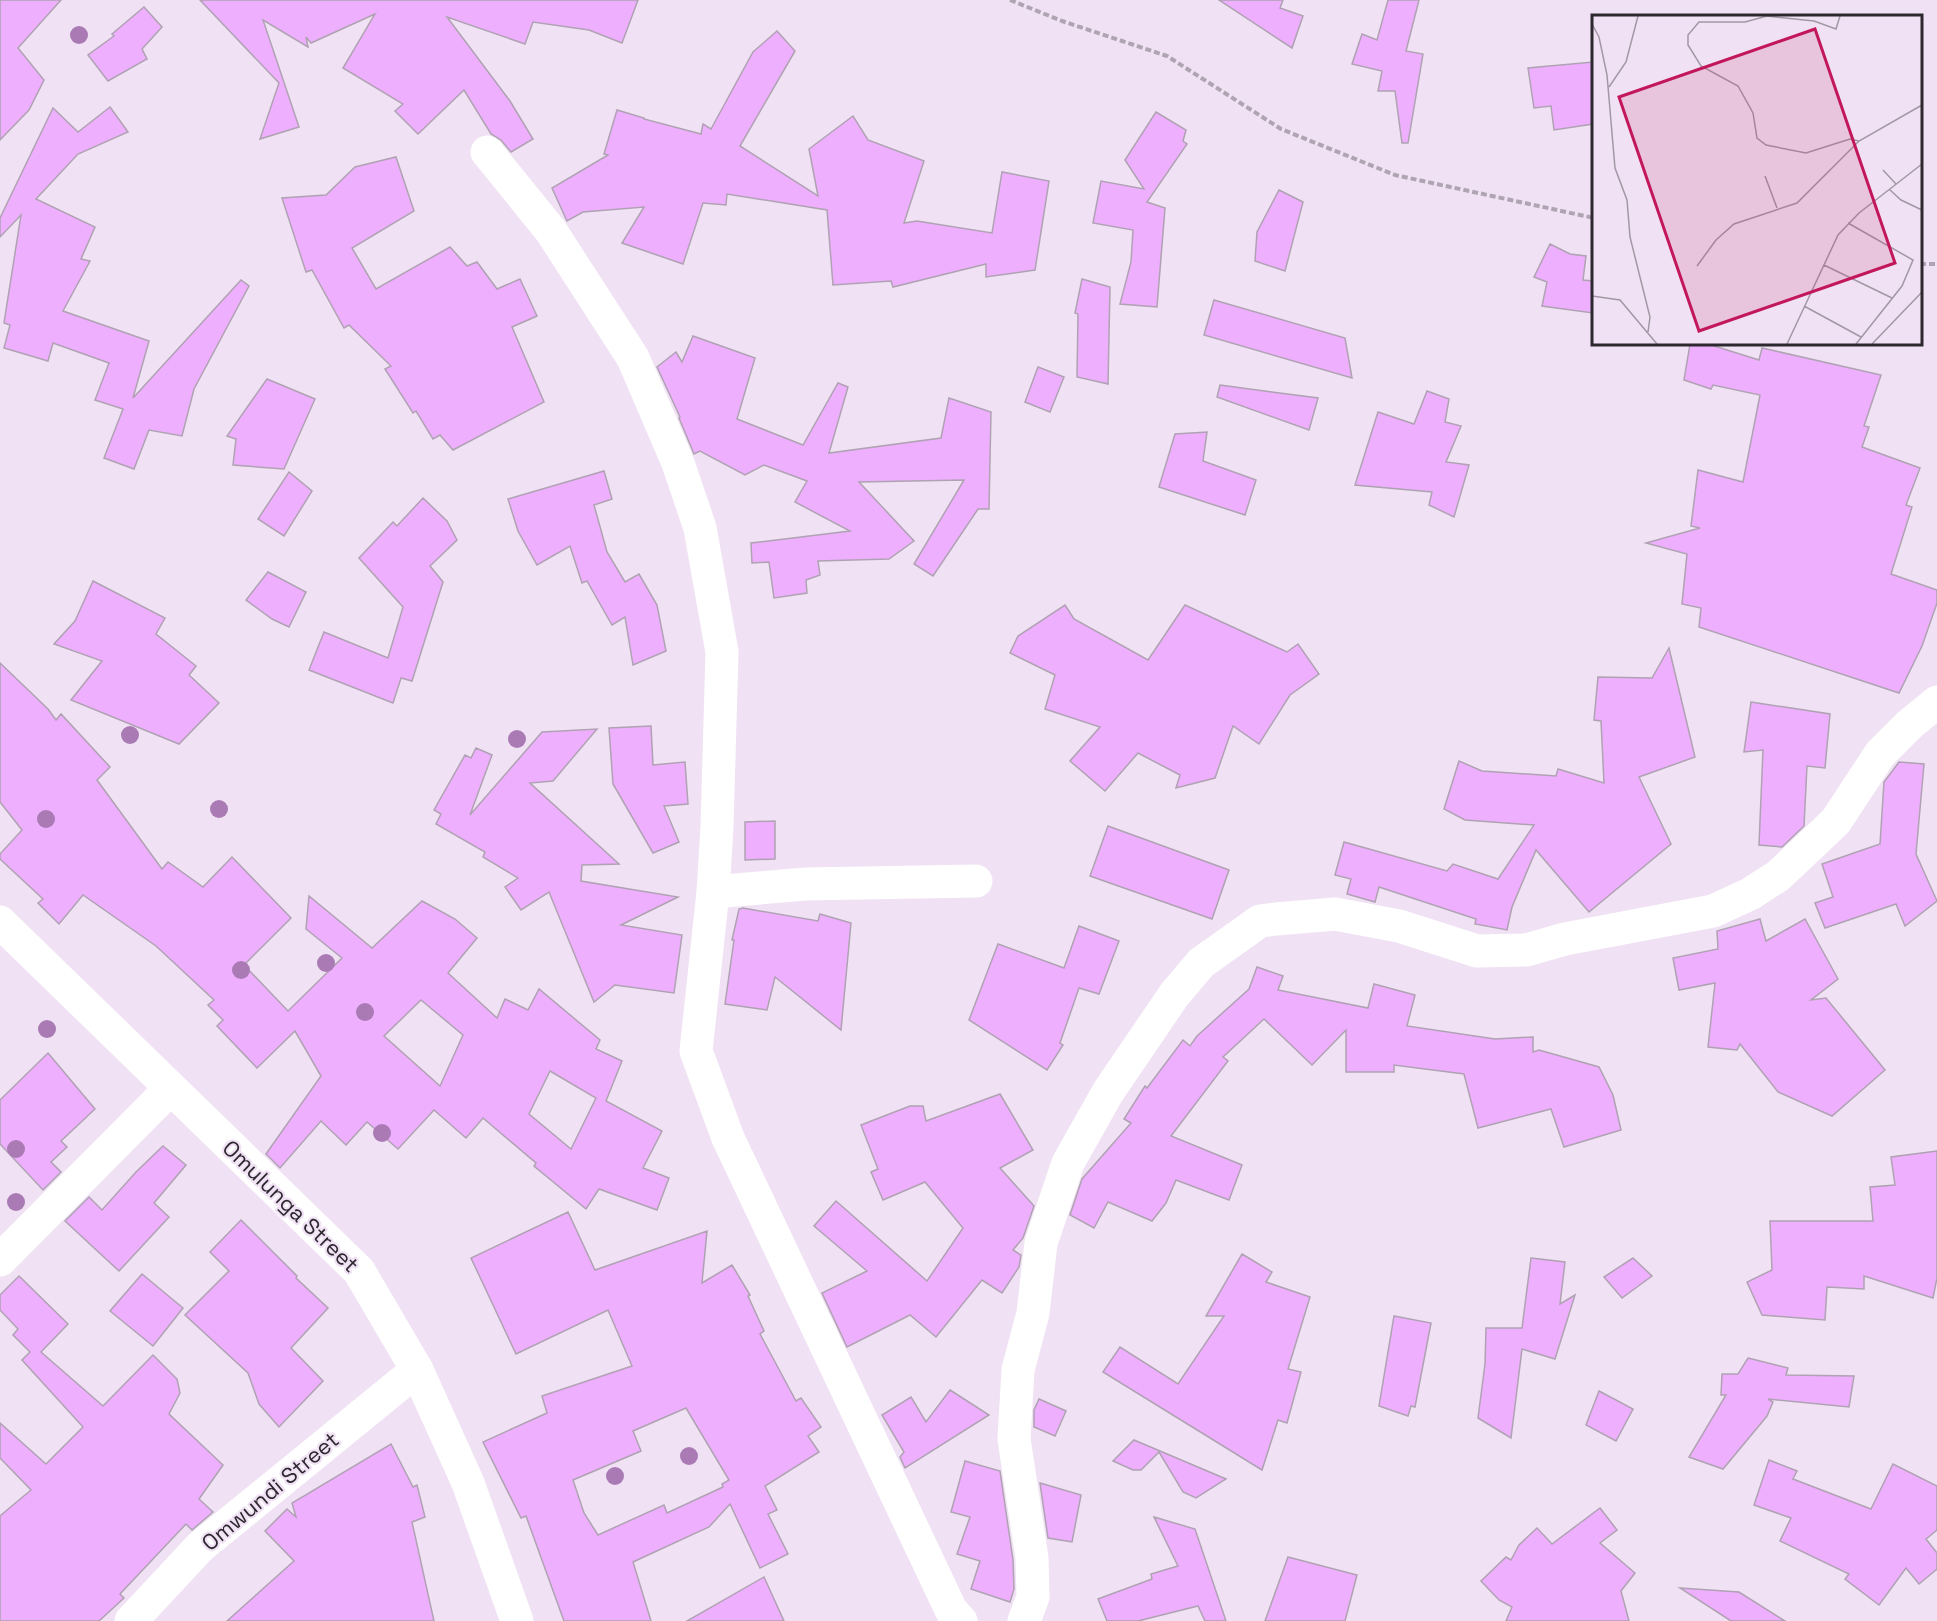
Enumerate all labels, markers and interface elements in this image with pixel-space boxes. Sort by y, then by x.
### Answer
inset map [1592,15,1922,345]
street label: Omulunga Street [217,1134,365,1278]
street label: Omwundi Street [196,1425,344,1557]

